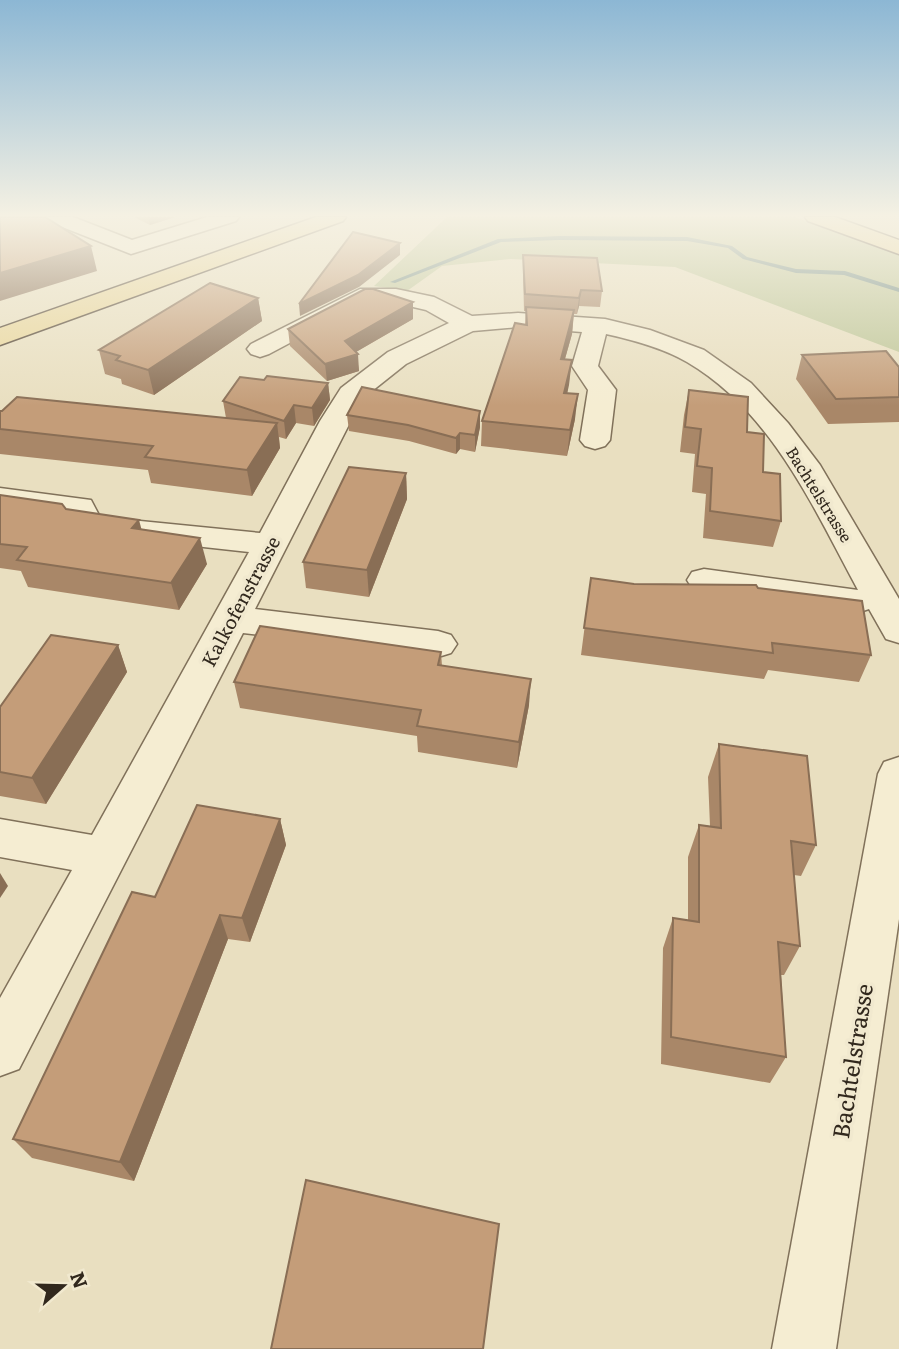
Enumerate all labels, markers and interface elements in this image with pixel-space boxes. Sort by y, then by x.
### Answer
street label: Bachtelstrasse [781,441,859,547]
street label: Kalkofenstrasse [194,531,286,671]
street label: Bachtelstrasse [822,981,880,1141]
north arrow [28,1251,98,1321]
text: N [64,1268,96,1292]

